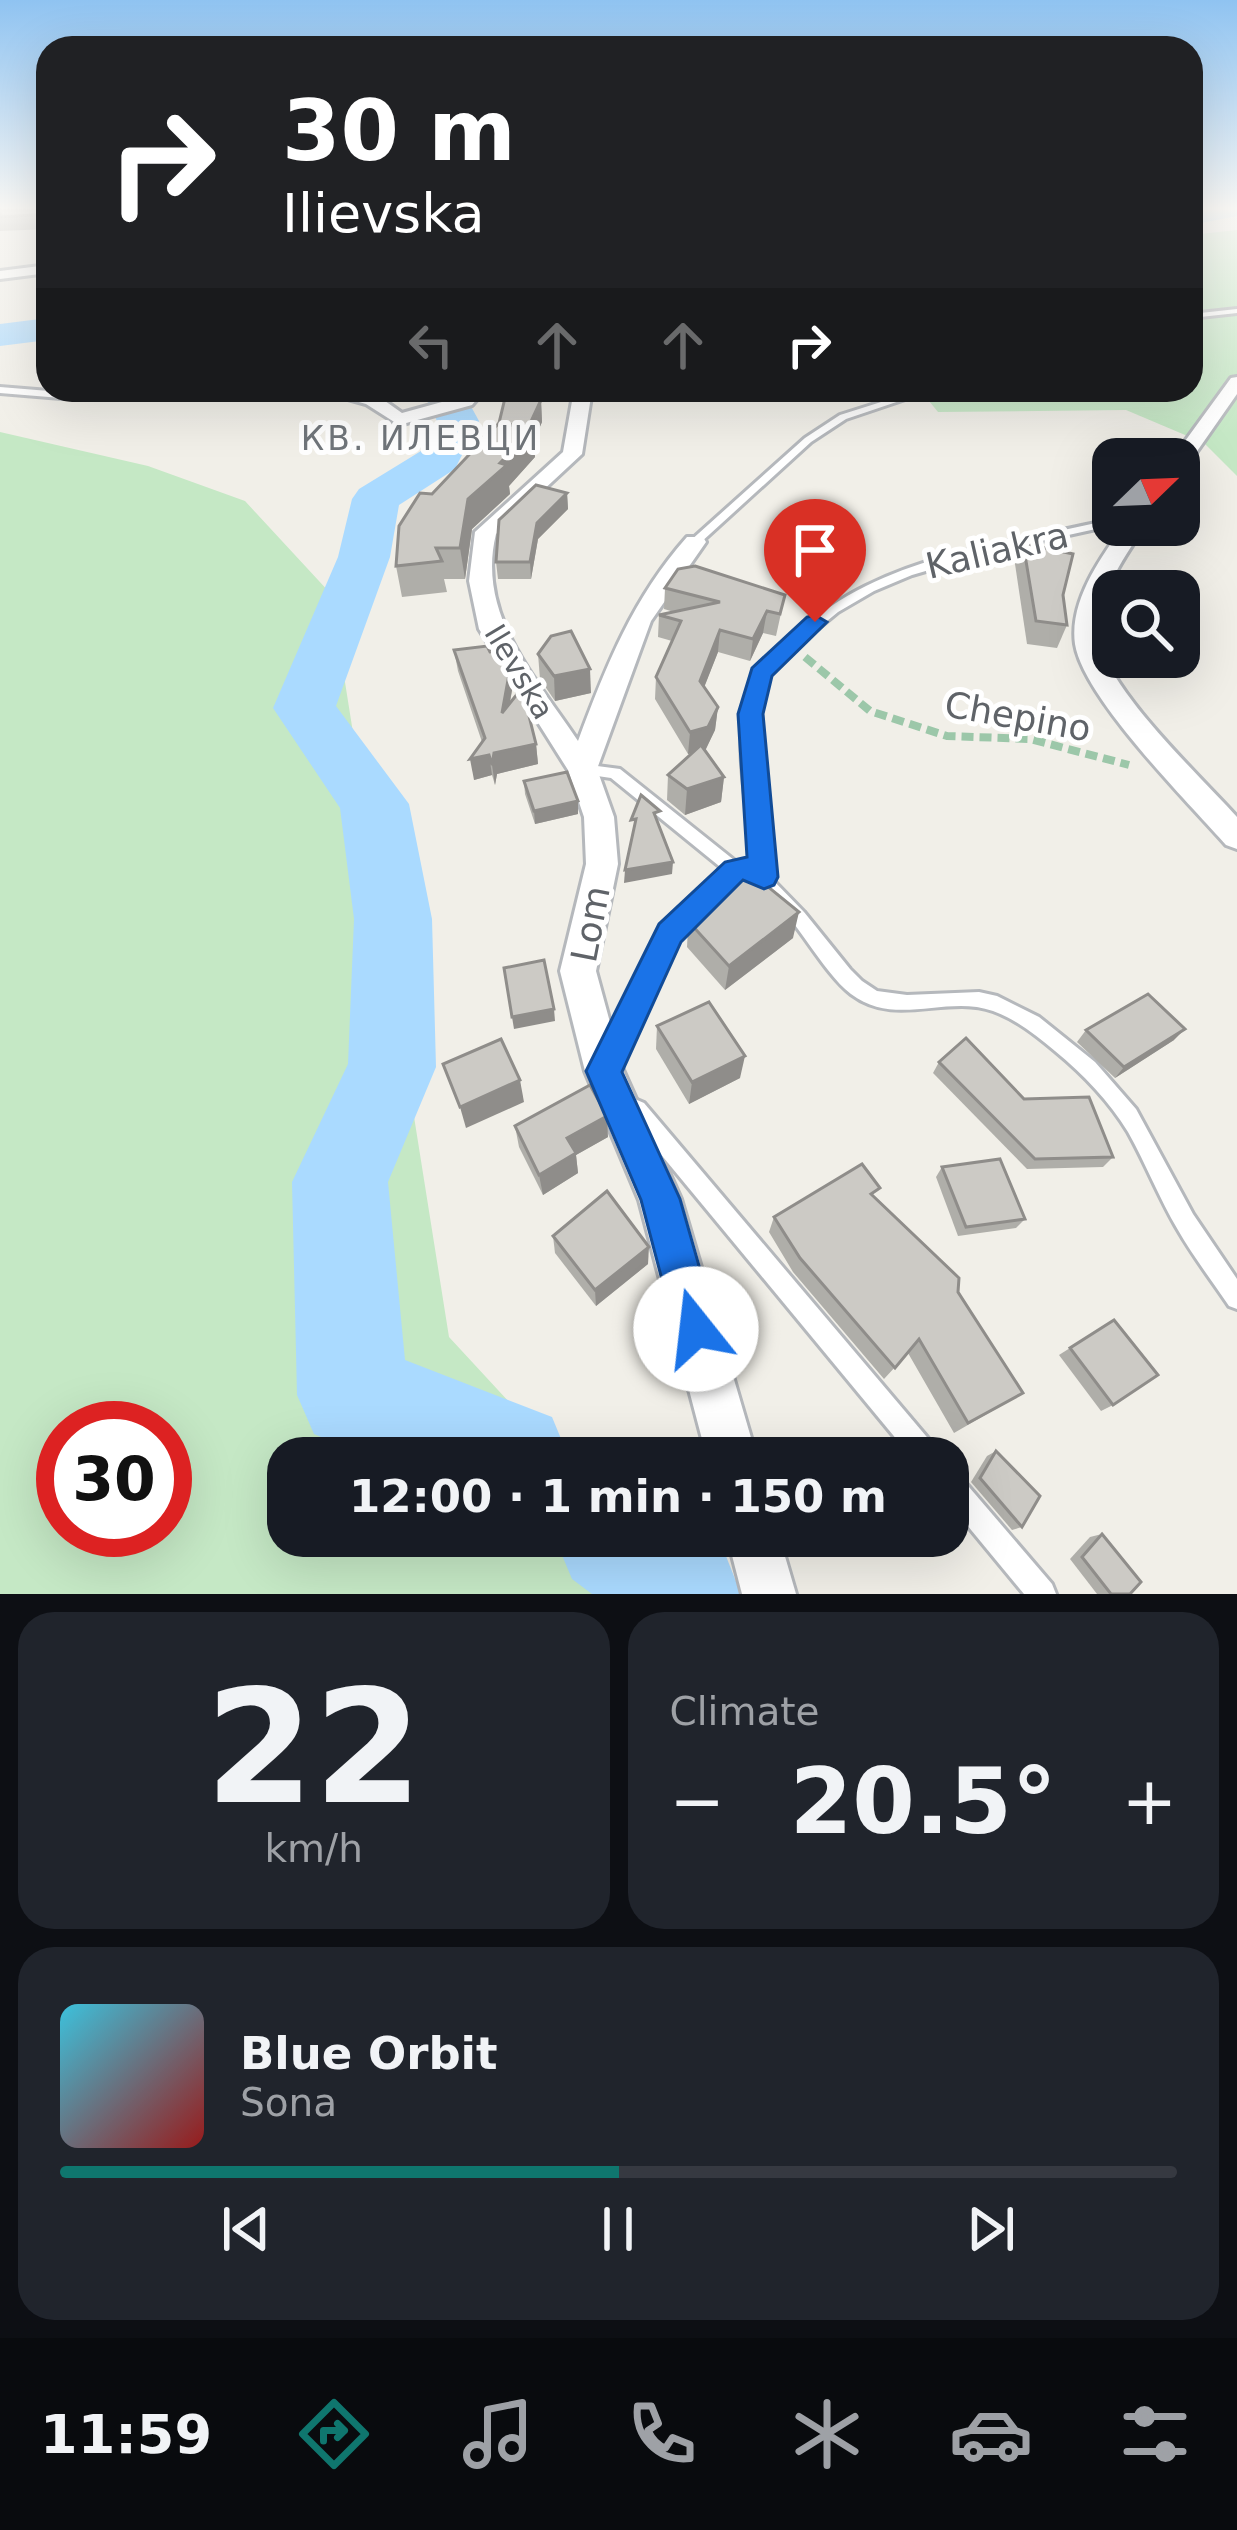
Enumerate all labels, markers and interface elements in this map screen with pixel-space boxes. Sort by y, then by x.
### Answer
text: 30 m [282,82,516,180]
icon: right [84,84,240,240]
text: Ilievska [282,182,485,245]
icon: left [398,312,464,378]
icon: ahead [524,312,590,378]
icon: ahead [650,312,716,378]
icon: right [776,312,842,378]
district label: КВ. ИЛЕВЦИ [301,419,541,458]
north arrow [1092,438,1200,546]
map controls [1092,438,1200,678]
pin [764,499,866,622]
street label: Kaliakra [922,514,1072,587]
icon: arrive [782,517,848,583]
button: search [1092,570,1200,678]
street label: Ilevska [478,618,561,725]
street label: Chepino [942,683,1094,750]
street label: Lom [563,883,618,966]
position arrow [633,1266,759,1392]
speed limit sign: 30 [36,1401,192,1557]
text: 12:00 · 1 min · 150 m [349,1470,887,1523]
text: 22 [205,1657,422,1839]
text: Climate [670,1689,820,1734]
text: 20.5° [790,1749,1057,1854]
text: − [670,1763,725,1840]
text: + [1122,1763,1177,1840]
text: km/h [265,1826,363,1871]
text: Blue Orbit [240,2027,498,2080]
text: Sona [240,2080,337,2125]
icon: previous [213,2196,279,2262]
icon: pause [585,2196,651,2262]
icon: next [958,2196,1024,2262]
icon: directions [292,2392,376,2476]
icon: music [456,2392,540,2476]
icon: phone [620,2392,704,2476]
icon: climate [785,2392,869,2476]
icon: car [949,2392,1033,2476]
icon: filters [1113,2392,1197,2476]
text: 11:59 [40,2403,212,2466]

